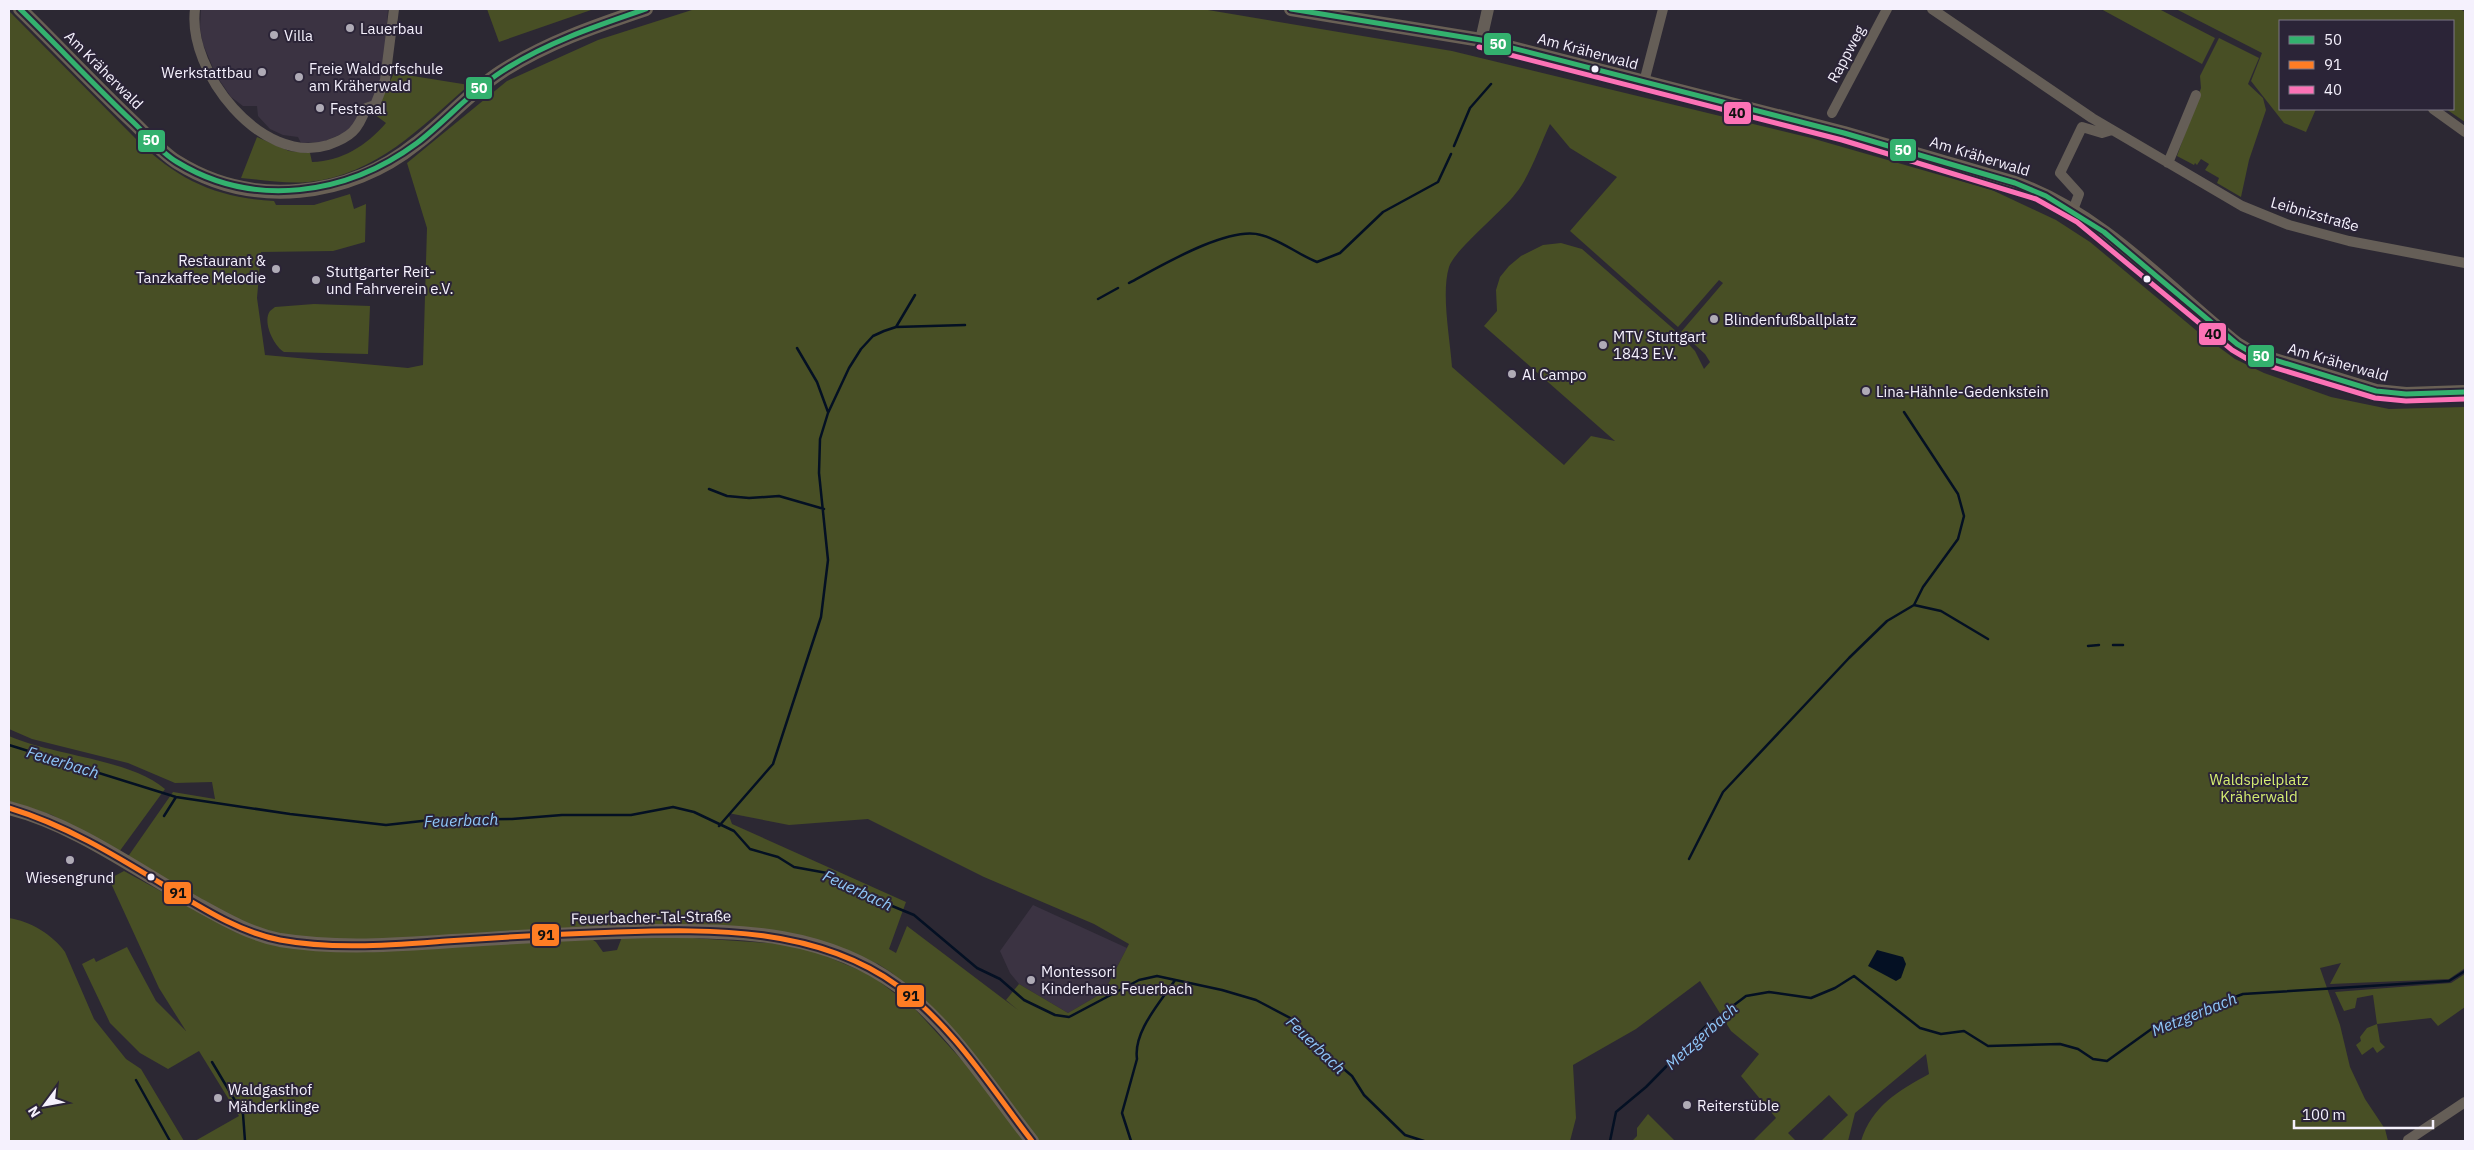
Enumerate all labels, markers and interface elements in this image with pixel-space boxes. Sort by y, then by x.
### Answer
place label: Lauerbau [360,19,423,38]
legend [2279,20,2454,110]
marker: Lauerbau [344,22,356,34]
street label: Rappweg [1823,22,1869,86]
place label: Villa [284,26,313,45]
street label: Am Kräherwald [61,27,147,113]
street label: Am Kräherwald [1536,28,1640,74]
marker: Villa [268,29,280,41]
text: 50 [2324,30,2342,49]
line badge: 50 [1483,32,1512,56]
text: 50 [1490,35,1506,53]
text: 91 [2324,55,2342,74]
place label: Freie Waldorfschule am Kräherwald [309,59,443,95]
place label: Werkstattbau [161,63,252,82]
unlabelled marker [1590,64,1600,74]
marker: Werkstattbau [256,66,268,78]
marker: Freie Waldorfschule am Kräherwald [293,71,305,83]
line badge: 50 [465,76,493,100]
text: 50 [471,79,487,97]
text: 40 [2324,80,2342,99]
place label: Festsaal [330,99,386,118]
line badge: 40 [1723,101,1752,125]
marker: Festsaal [314,102,326,114]
text: 40 [1729,104,1745,122]
line badge: 50 [137,129,166,153]
text: 50 [143,131,159,149]
street label: Am Kräherwald [1928,132,2032,180]
line badge: 50 [1889,138,1917,162]
text: 50 [1895,141,1911,159]
street label: Leibnizstraße [2269,192,2361,236]
place label: Restaurant & Tanzkaffee Melodie [136,251,267,287]
place label: Stuttgarter Reit- und Fahrverein e.V. [326,262,454,298]
marker: Restaurant & Tanzkaffee Melodie [270,263,282,275]
marker: Stuttgarter Reit- und Fahrverein e.V. [310,274,322,286]
unlabelled marker [2142,274,2152,284]
place label: Blindenfußballplatz [1724,310,1856,329]
marker: Blindenfußballplatz [1708,313,1720,325]
line badge: 40 [2198,322,2227,346]
text: 40 [2205,325,2221,343]
place label: MTV Stuttgart 1843 E.V. [1613,327,1706,363]
marker: MTV Stuttgart 1843 E.V. [1597,339,1609,351]
street label: Am Kräherwald [2286,339,2390,385]
line badge: 50 [2247,344,2275,368]
text: 50 [2253,347,2269,365]
place label: Al Campo [1522,365,1587,384]
marker: Al Campo [1506,368,1518,380]
place label: Lina-Hähnle-Gedenkstein [1876,382,2049,401]
marker: Lina-Hähnle-Gedenkstein [1860,385,1872,397]
water label: Feuerbach [24,742,102,782]
park label: Waldspielplatz Kräherwald [2209,770,2309,806]
water label: Feuerbach [423,809,499,831]
marker: Wiesengrund [64,854,76,866]
water label: Feuerbach [820,865,896,915]
place label: Wiesengrund [26,868,114,887]
unlabelled marker [146,872,156,882]
line badge: 91 [163,881,192,905]
text: 91 [170,884,187,902]
street label: Feuerbacher-Tal-Straße [571,906,731,928]
line badge: 91 [531,923,560,947]
text: 91 [538,926,555,944]
place label: Montessori Kinderhaus Feuerbach [1041,962,1192,998]
marker: Montessori Kinderhaus Feuerbach [1025,974,1037,986]
line badge: 91 [896,984,925,1008]
text: 91 [903,987,920,1005]
water label: Metzgerbach [2148,988,2240,1040]
water label: Metzgerbach [1661,998,1741,1074]
water label: Feuerbach [1282,1012,1350,1078]
north arrow [20,1080,70,1130]
place label: Waldgasthof Mähderklinge [228,1080,319,1116]
marker: Waldgasthof Mähderklinge [212,1092,224,1104]
place label: Reiterstüble [1697,1096,1779,1115]
scale bar [2294,1098,2433,1130]
marker: Reiterstüble [1681,1099,1693,1111]
text: N [24,1103,44,1121]
text: 100 m [2302,1105,2346,1124]

